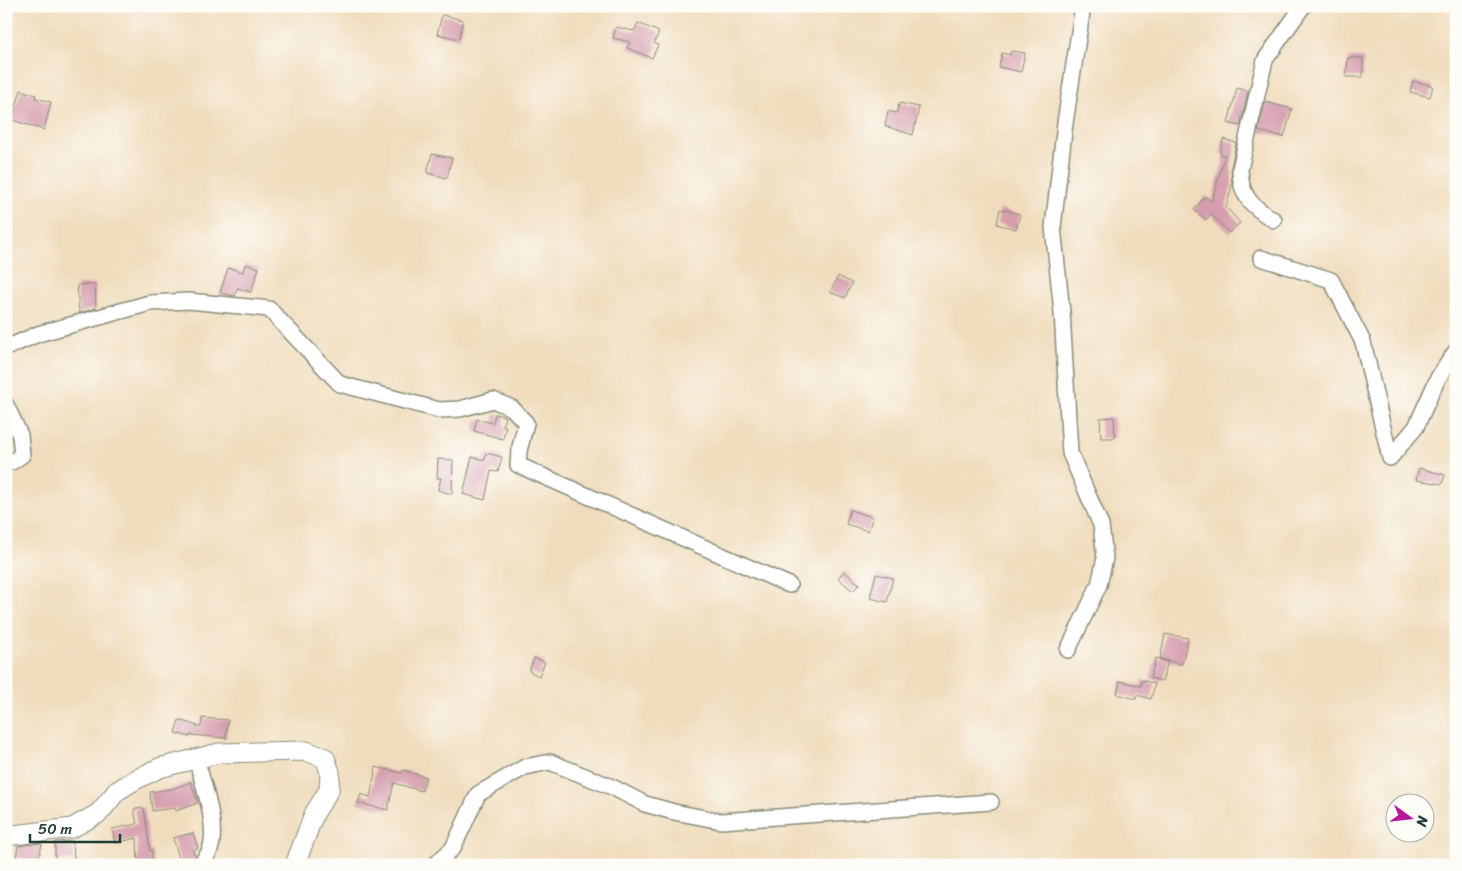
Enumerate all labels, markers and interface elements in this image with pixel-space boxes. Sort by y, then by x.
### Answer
north arrow [1384,794,1434,844]
scale bar [30,811,120,843]
text: N [1409,812,1436,829]
text: 50 m [38,816,73,842]

